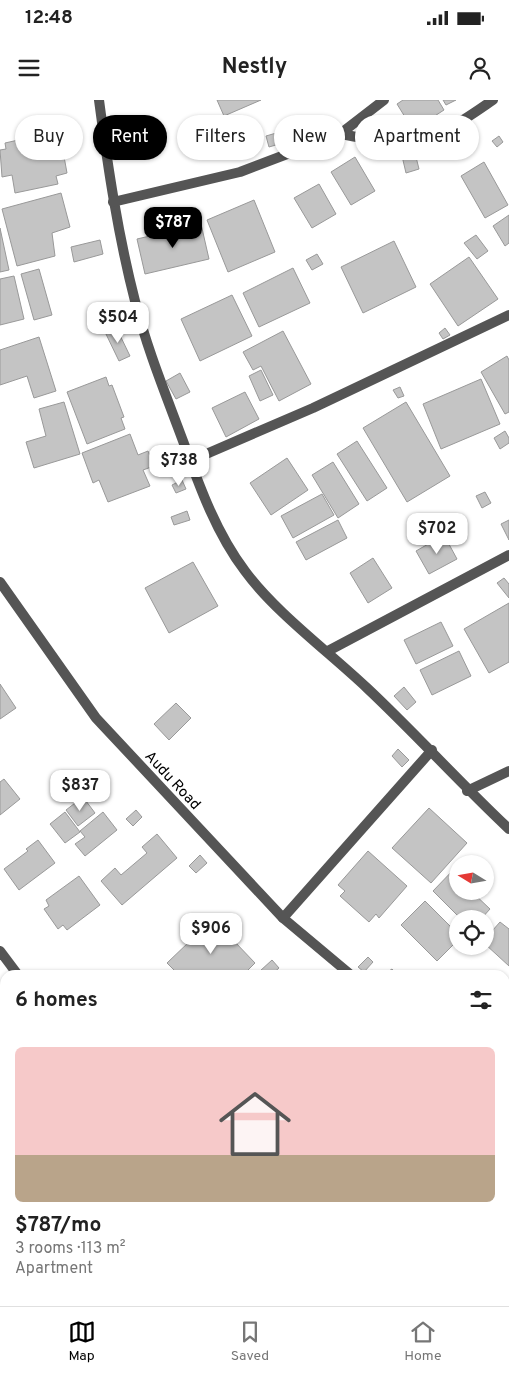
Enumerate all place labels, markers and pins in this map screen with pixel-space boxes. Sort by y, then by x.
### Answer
pin: $787 [143,206,203,249]
pin: $504 [88,302,148,344]
pin: $738 [149,444,209,487]
pin: $702 [407,512,467,555]
pin: $837 [50,770,110,812]
pin: $906 [181,912,241,955]

